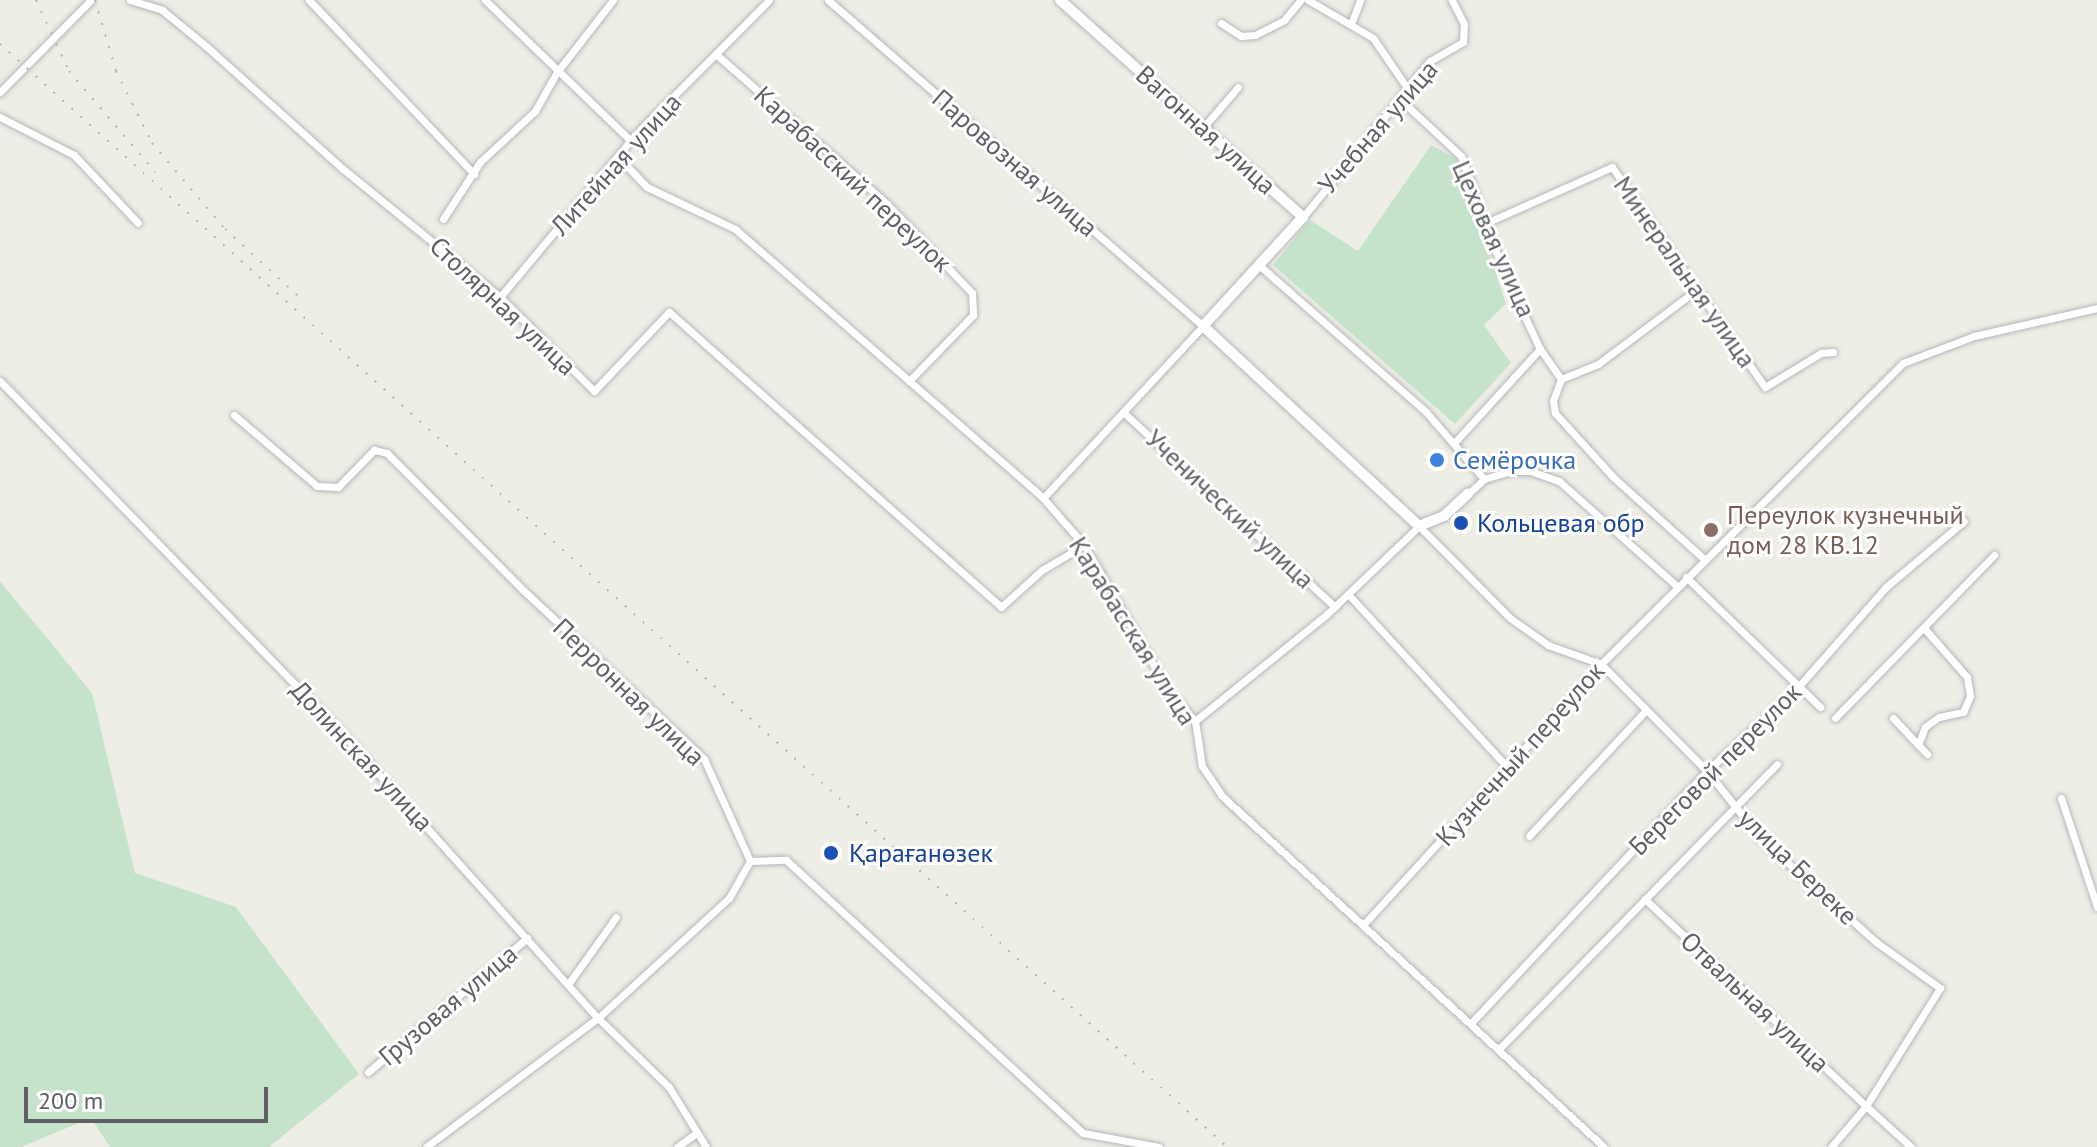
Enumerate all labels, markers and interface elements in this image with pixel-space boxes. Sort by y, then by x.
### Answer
street label: Учебная улица [1312,54,1444,200]
street label: Вагонная улица [1130,59,1282,201]
street label: Карабасский переулок [748,80,958,278]
street label: Паровозная улица [926,83,1104,243]
street label: Литейная улица [544,87,688,241]
street label: Цеховая улица [1446,156,1542,322]
street label: Минеральная улица [1607,170,1763,374]
street label: Столярная улица [423,230,583,382]
street label: Ученический улица [1139,423,1321,595]
place label: Семёрочка [1453,444,1576,476]
marker: Семёрочка [1428,451,1446,469]
place label: Переулок кузнечный дом 28 КВ.12 [1727,499,1964,560]
place label: Кольцевая обр [1477,507,1645,539]
marker: Кольцевая обр [1452,514,1470,532]
marker: Переулок кузнечный дом 28 КВ.12 [1702,521,1720,539]
street label: Карабасская улица [1062,531,1204,731]
street label: Перронная улица [547,612,711,772]
street label: Кузнечный переулок [1429,656,1611,852]
street label: Долинская улица [284,674,440,838]
street label: Береговой переулок [1622,676,1808,862]
street label: улица Береке [1732,803,1864,931]
place label: Қарағанөзек [849,837,993,869]
marker: Қарағанөзек [820,842,842,864]
street label: Отвальная улица [1674,925,1836,1079]
street label: Грузовая улица [372,938,524,1072]
scale bar [28,1071,272,1121]
text: 200 m [38,1085,103,1116]

